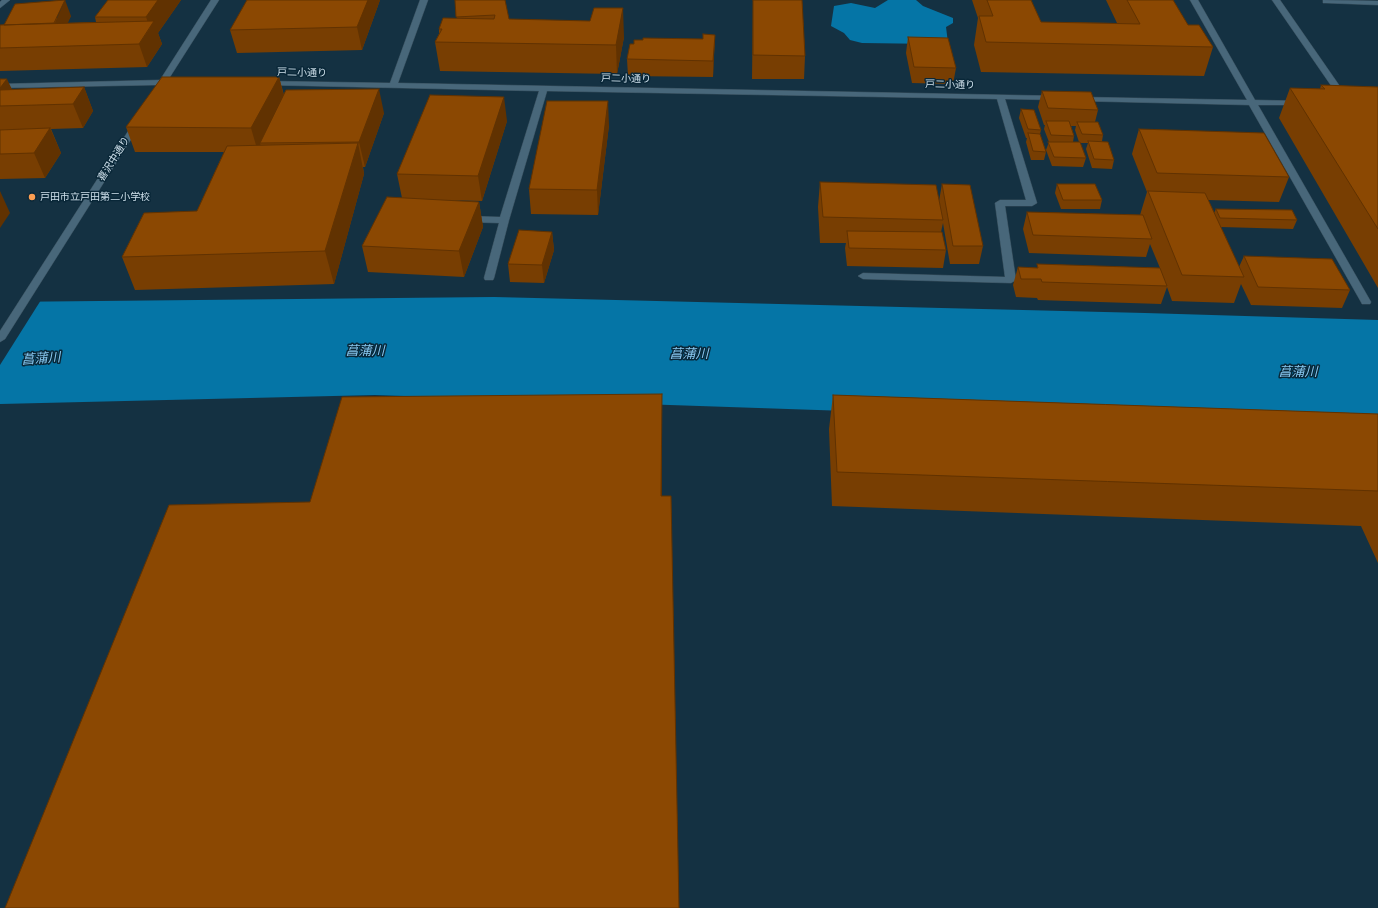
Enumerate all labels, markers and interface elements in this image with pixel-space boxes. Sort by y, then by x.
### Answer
street label: 戸二小通り [277,67,327,79]
street label: 戸二小通り [601,73,651,85]
street label: 戸二小通り [925,79,975,91]
street label: 喜沢中通り [96,135,132,183]
place label: 戸田市立戸田第二小学校 [40,191,150,203]
marker: 戸田市立戸田第二小学校 [27,192,37,202]
water label: 菖蒲川 [346,343,384,359]
water label: 菖蒲川 [670,346,708,362]
water label: 菖蒲川 [21,350,61,368]
water label: 菖蒲川 [1279,364,1317,380]

